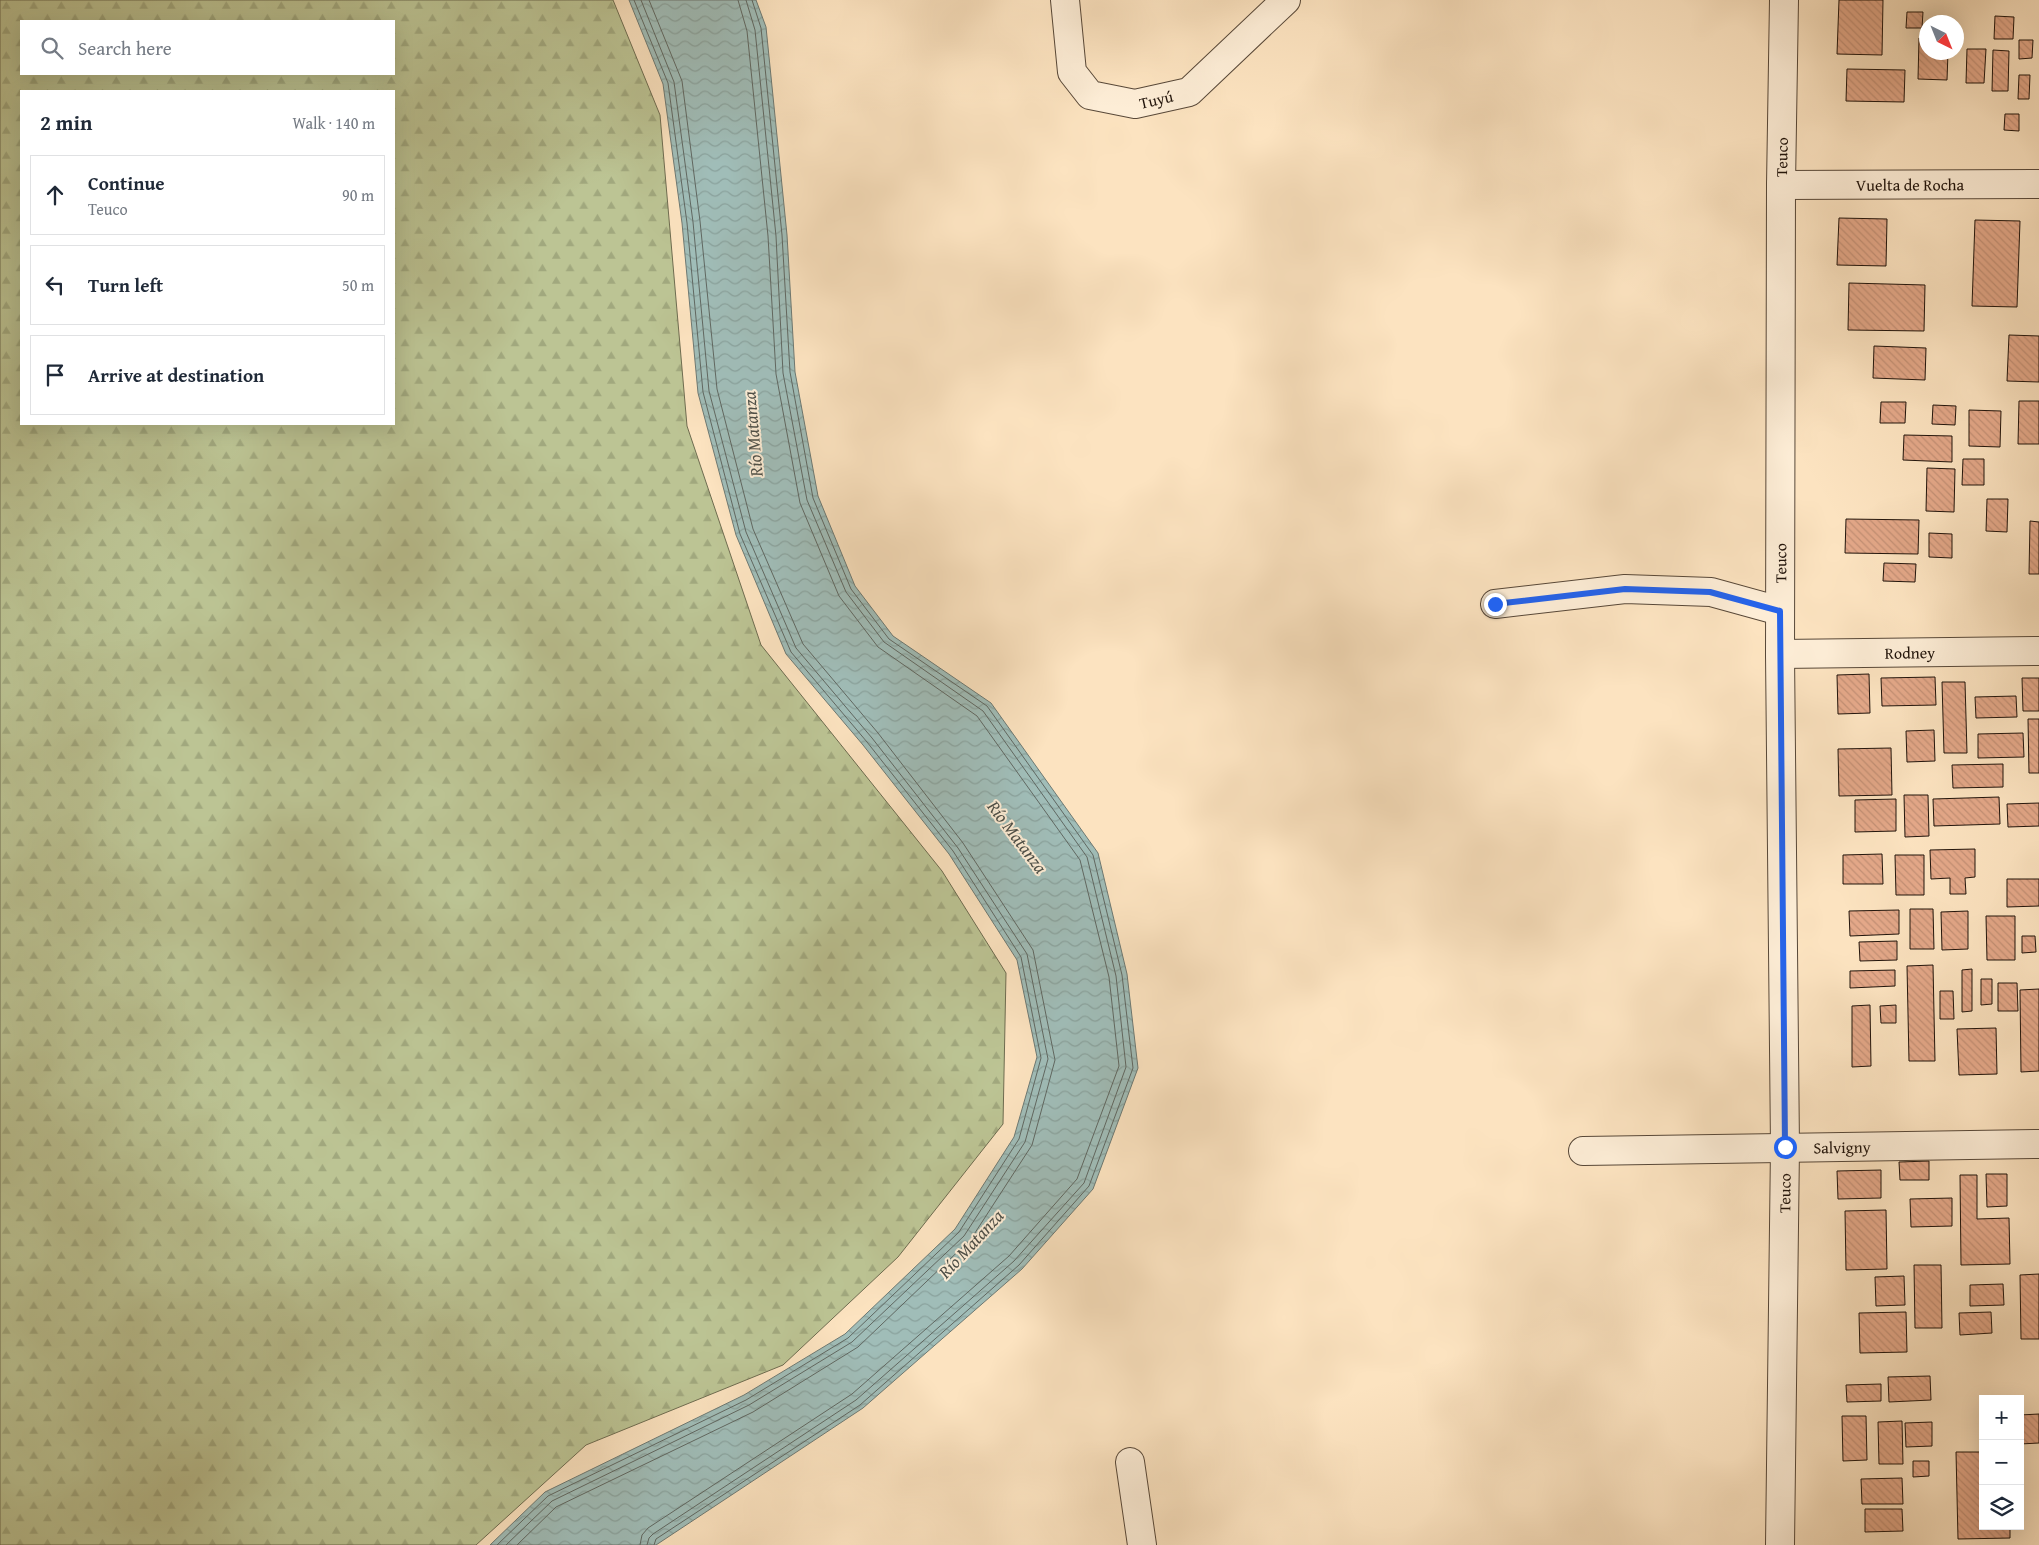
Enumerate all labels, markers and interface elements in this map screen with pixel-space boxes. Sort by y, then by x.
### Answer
north arrow [1919,15,1964,60]
search box [20,20,395,75]
icon: search [38,34,66,62]
text: Search here [78,34,172,62]
street label: Tuyú [1137,84,1176,115]
text: 2 min [40,107,92,138]
text: Walk · 140 m [292,111,375,135]
street label: Teuco [1769,137,1794,177]
text: Continue [88,169,165,197]
street label: Vuelta de Rocha [1856,172,1965,197]
icon: ahead [41,181,69,209]
text: 90 m [342,183,374,207]
text: Teuco [88,197,128,221]
icon: left [41,271,69,299]
text: Turn left [88,271,163,299]
text: 50 m [342,273,374,297]
icon: arrive [41,361,69,389]
text: Arrive at destination [88,361,264,389]
water label: Río Matanza [735,389,770,479]
street label: Teuco [1768,543,1792,583]
route end [1484,593,1507,616]
street label: Rodney [1885,640,1935,665]
water label: Río Matanza [980,794,1054,880]
street label: Salvigny [1813,1135,1871,1159]
route start [1774,1136,1797,1159]
street label: Teuco [1772,1173,1797,1213]
water label: Río Matanza [931,1203,1010,1285]
map controls [1979,1395,2024,1530]
button: + [1979,1395,2024,1440]
button: − [1979,1440,2024,1485]
button: layers [1979,1485,2024,1530]

